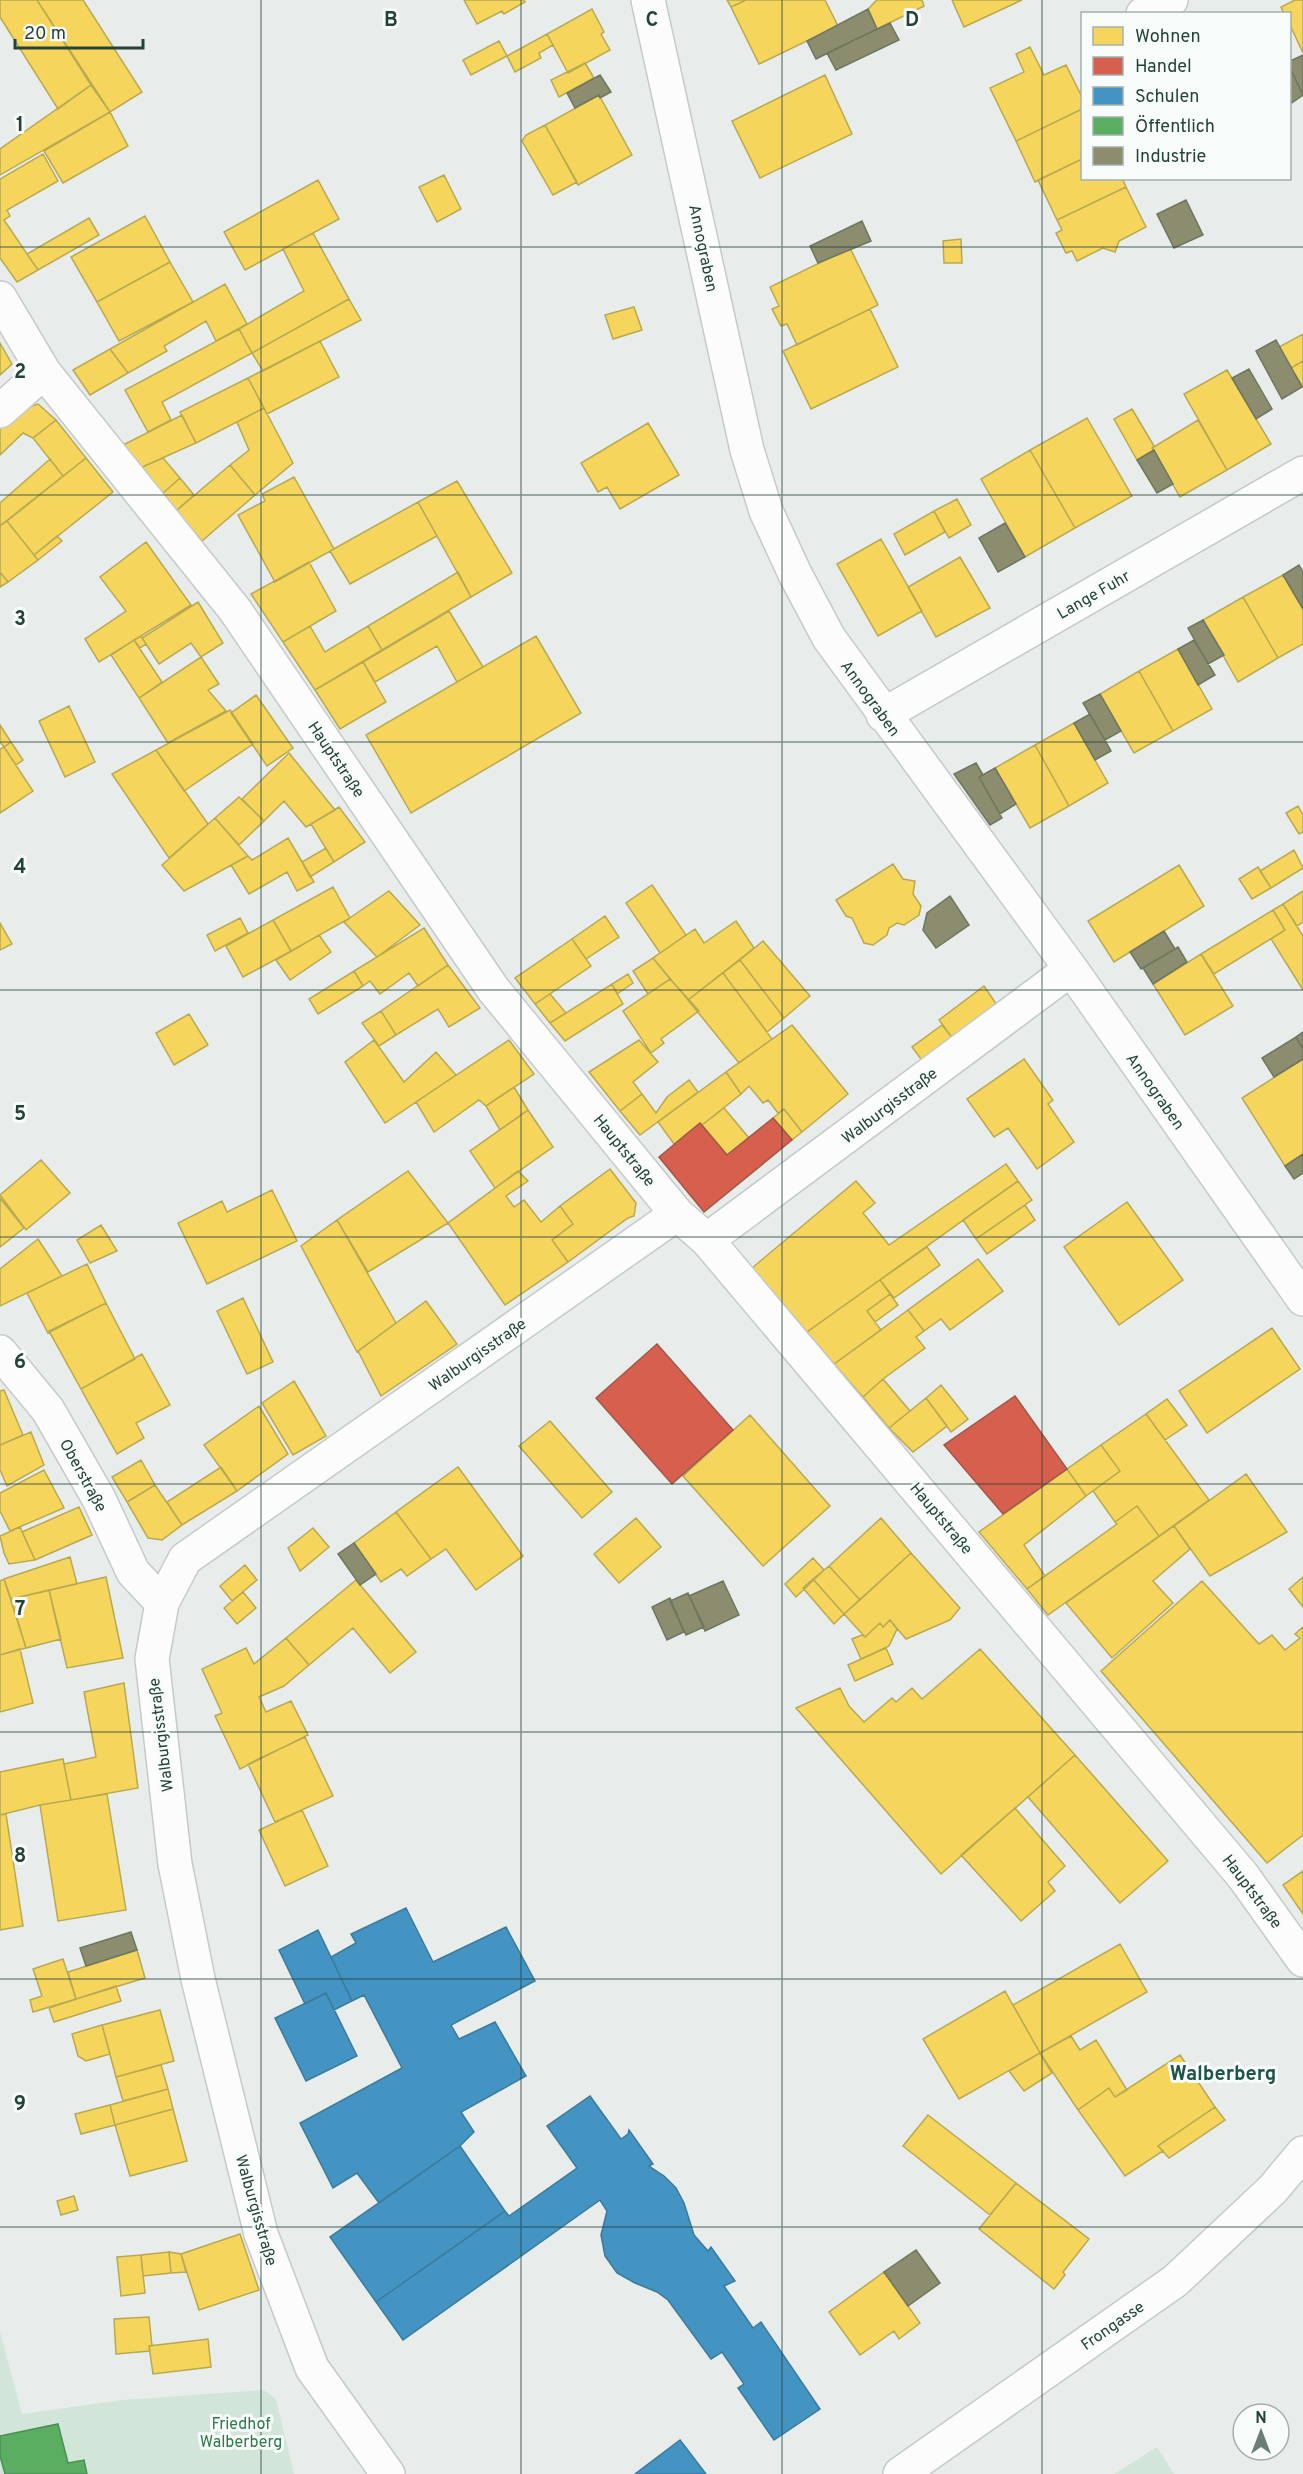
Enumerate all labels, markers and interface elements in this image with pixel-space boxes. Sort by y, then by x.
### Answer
text: B [384,8,398,34]
text: C [646,8,658,34]
text: D [905,8,919,34]
scale bar [15,12,142,50]
legend [1081,12,1291,180]
text: 20 m [24,23,66,46]
text: Wohnen [1135,26,1201,49]
text: Handel [1135,56,1192,79]
text: Schulen [1135,86,1199,109]
text: 1 [16,113,24,139]
text: Öffentlich [1135,114,1215,139]
text: Industrie [1135,146,1206,169]
street label: Annograben [683,203,721,294]
text: 2 [14,360,26,386]
street label: Lange Fuhr [1054,567,1134,625]
text: 3 [14,607,26,633]
street label: Annograben [835,657,904,741]
street label: Hauptstraße [303,718,368,802]
text: 4 [14,855,26,881]
street label: Annograben [1121,1050,1188,1134]
street label: Walburgisstraße [838,1064,942,1149]
text: 5 [14,1102,26,1128]
street label: Hauptstraße [588,1111,659,1192]
street label: Walburgisstraße [425,1315,531,1397]
text: 6 [14,1350,26,1376]
street label: Oberstraße [54,1436,110,1516]
street label: Hauptstraße [905,1479,976,1559]
text: 7 [15,1597,25,1623]
street label: Walburgisstraße [145,1677,179,1793]
text: 8 [14,1844,26,1870]
street label: Hauptstraße [1217,1851,1286,1933]
district label: Walberberg [1170,2062,1276,2088]
text: 9 [14,2092,26,2118]
street label: Walburgisstraße [230,2153,280,2268]
street label: Frongasse [1078,2298,1149,2356]
north arrow [1231,2402,1291,2462]
text: N [1255,2409,1267,2429]
park label: Friedhof Walberberg [200,2415,282,2453]

